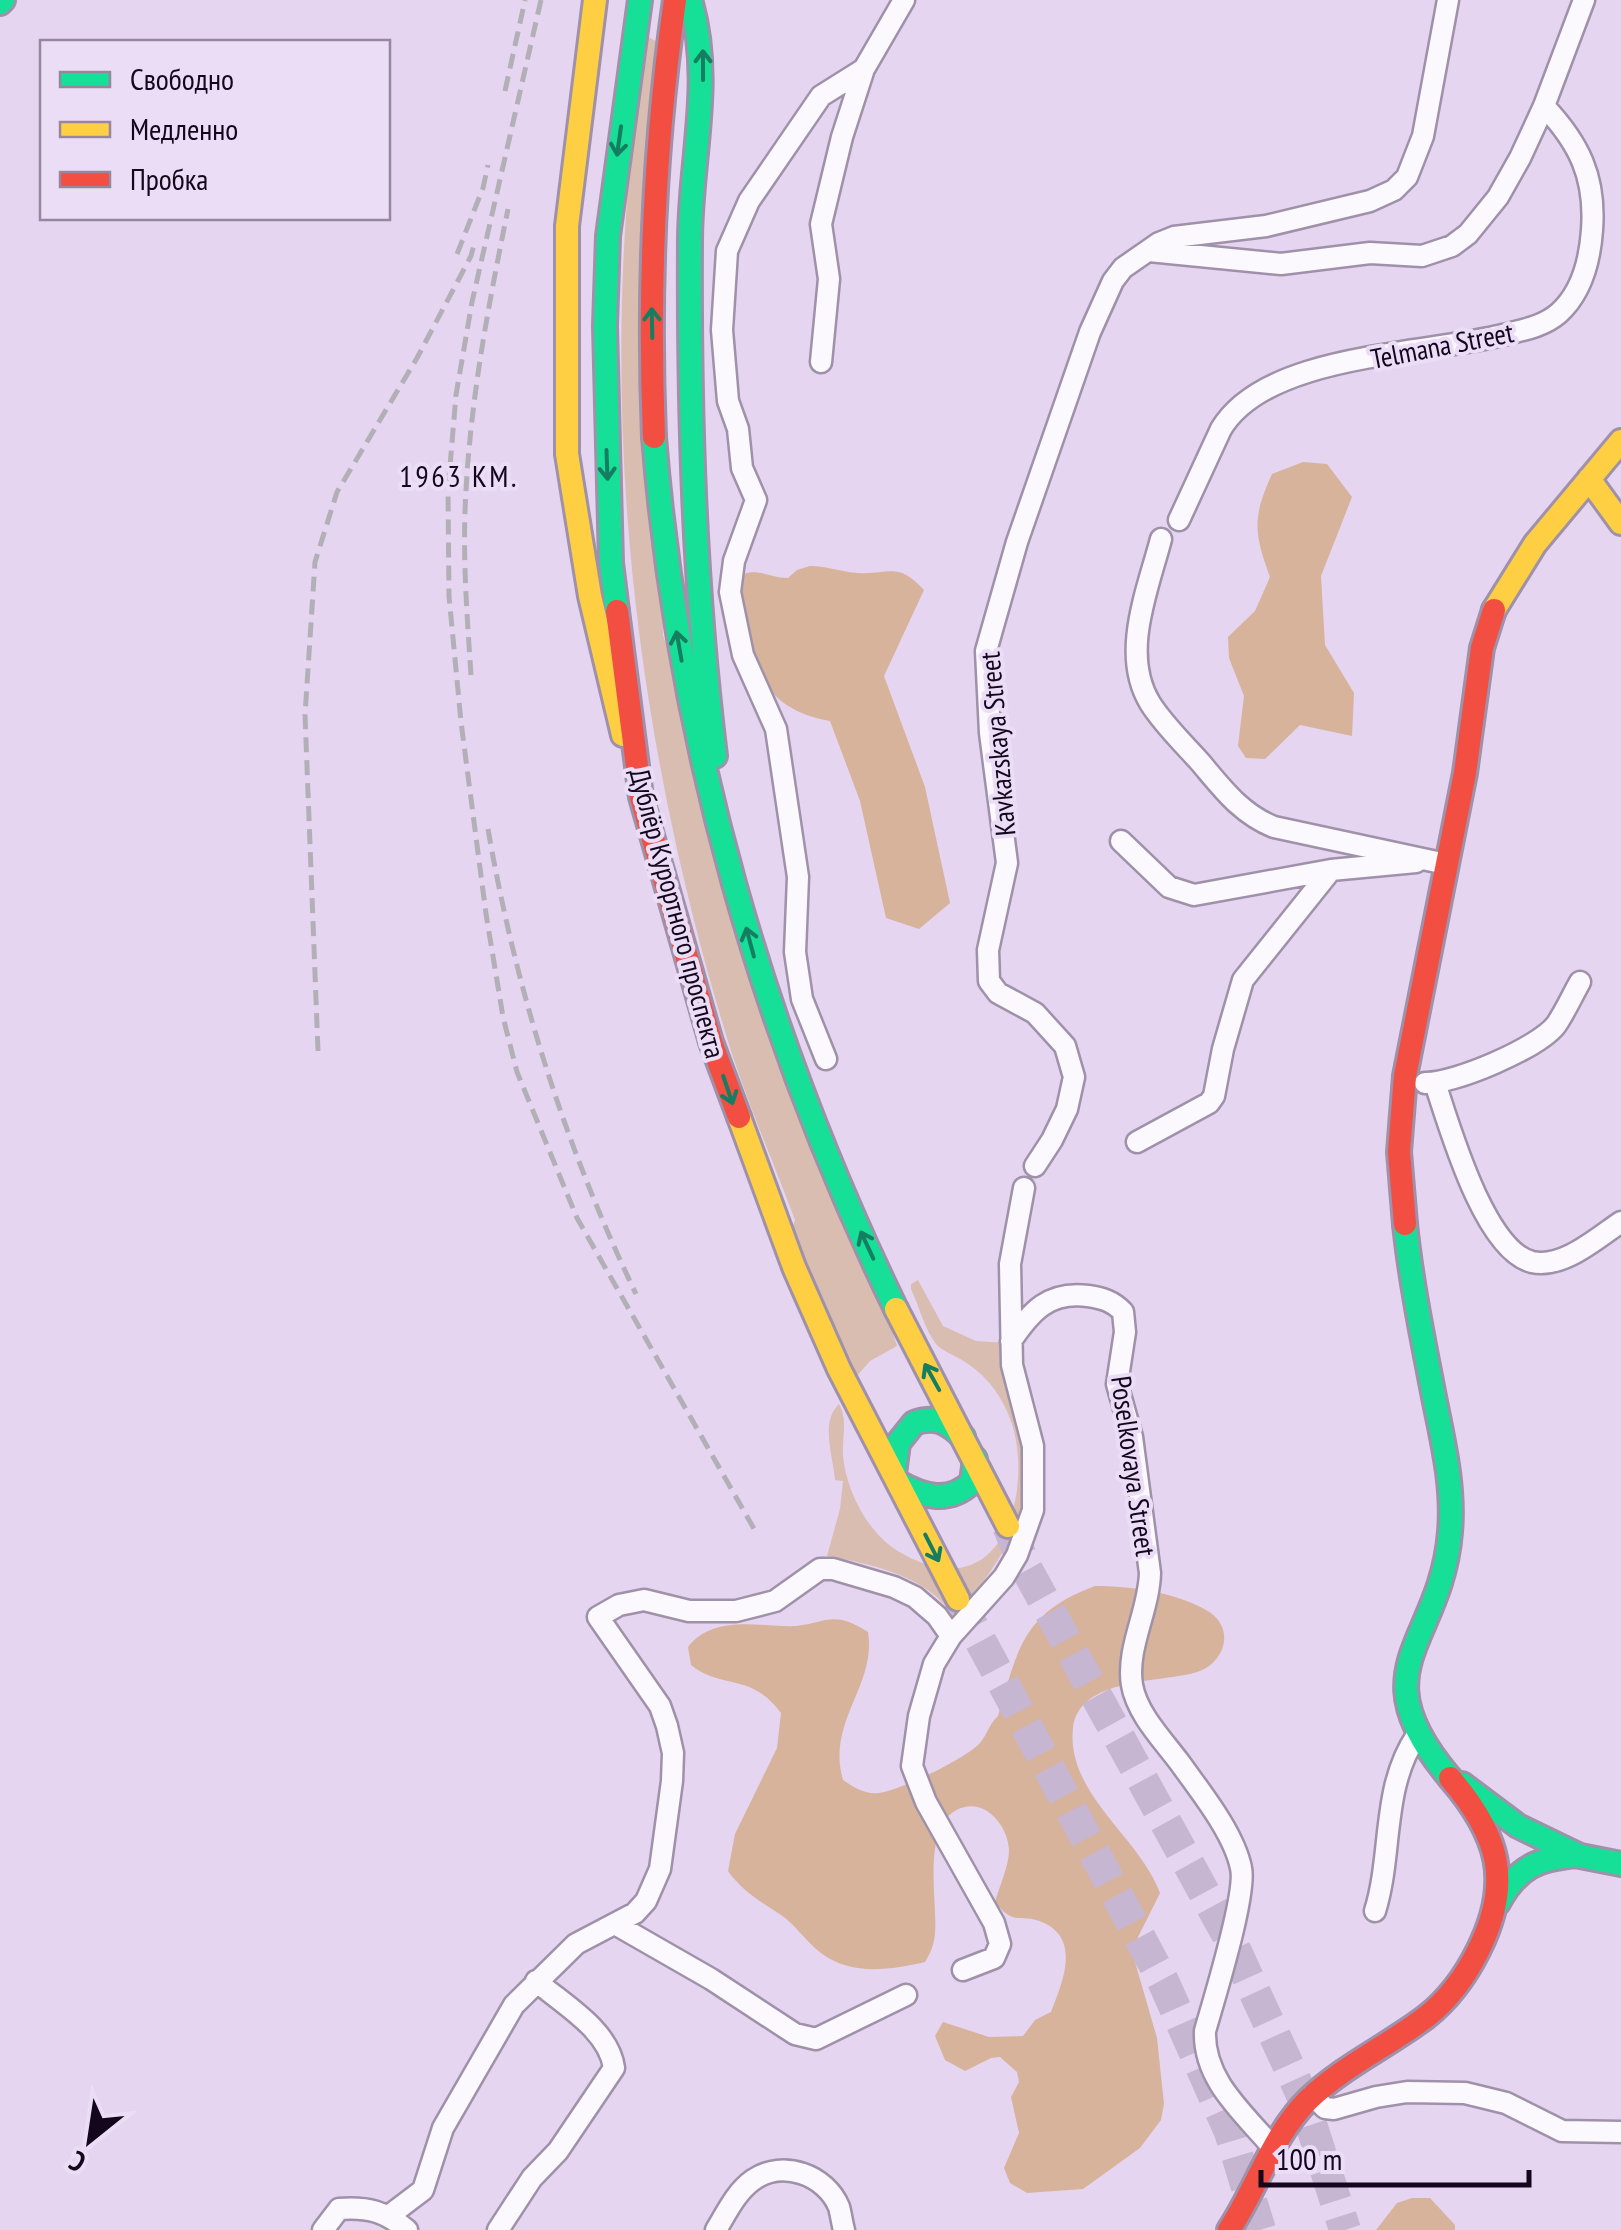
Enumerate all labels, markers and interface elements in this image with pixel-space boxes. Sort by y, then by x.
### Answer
legend [40,40,390,220]
one-way arrow [694,49,712,82]
text: Свободно [130,59,234,98]
text: Медленно [130,109,238,148]
one-way arrow [609,124,628,157]
text: Пробка [130,159,208,198]
one-way arrow [642,307,661,339]
street label: Telmana Street [1368,313,1517,377]
one-way arrow [598,449,617,481]
district label: 1963 КМ. [399,456,519,495]
one-way arrow [669,631,688,663]
street label: Kavkazskaya Street [971,650,1023,838]
street label: Дублёр Курортного проспекта [621,764,735,1062]
one-way arrow [739,927,758,958]
one-way arrow [720,1074,738,1105]
one-way arrow [857,1231,876,1261]
one-way arrow [921,1363,941,1392]
street label: Poselkovaya Street [1103,1374,1165,1559]
one-way arrow [923,1532,942,1562]
north arrow [40,2090,140,2190]
scale bar [1261,2125,1528,2187]
text: 100 m [1276,2139,1342,2178]
text: С [62,2143,92,2181]

